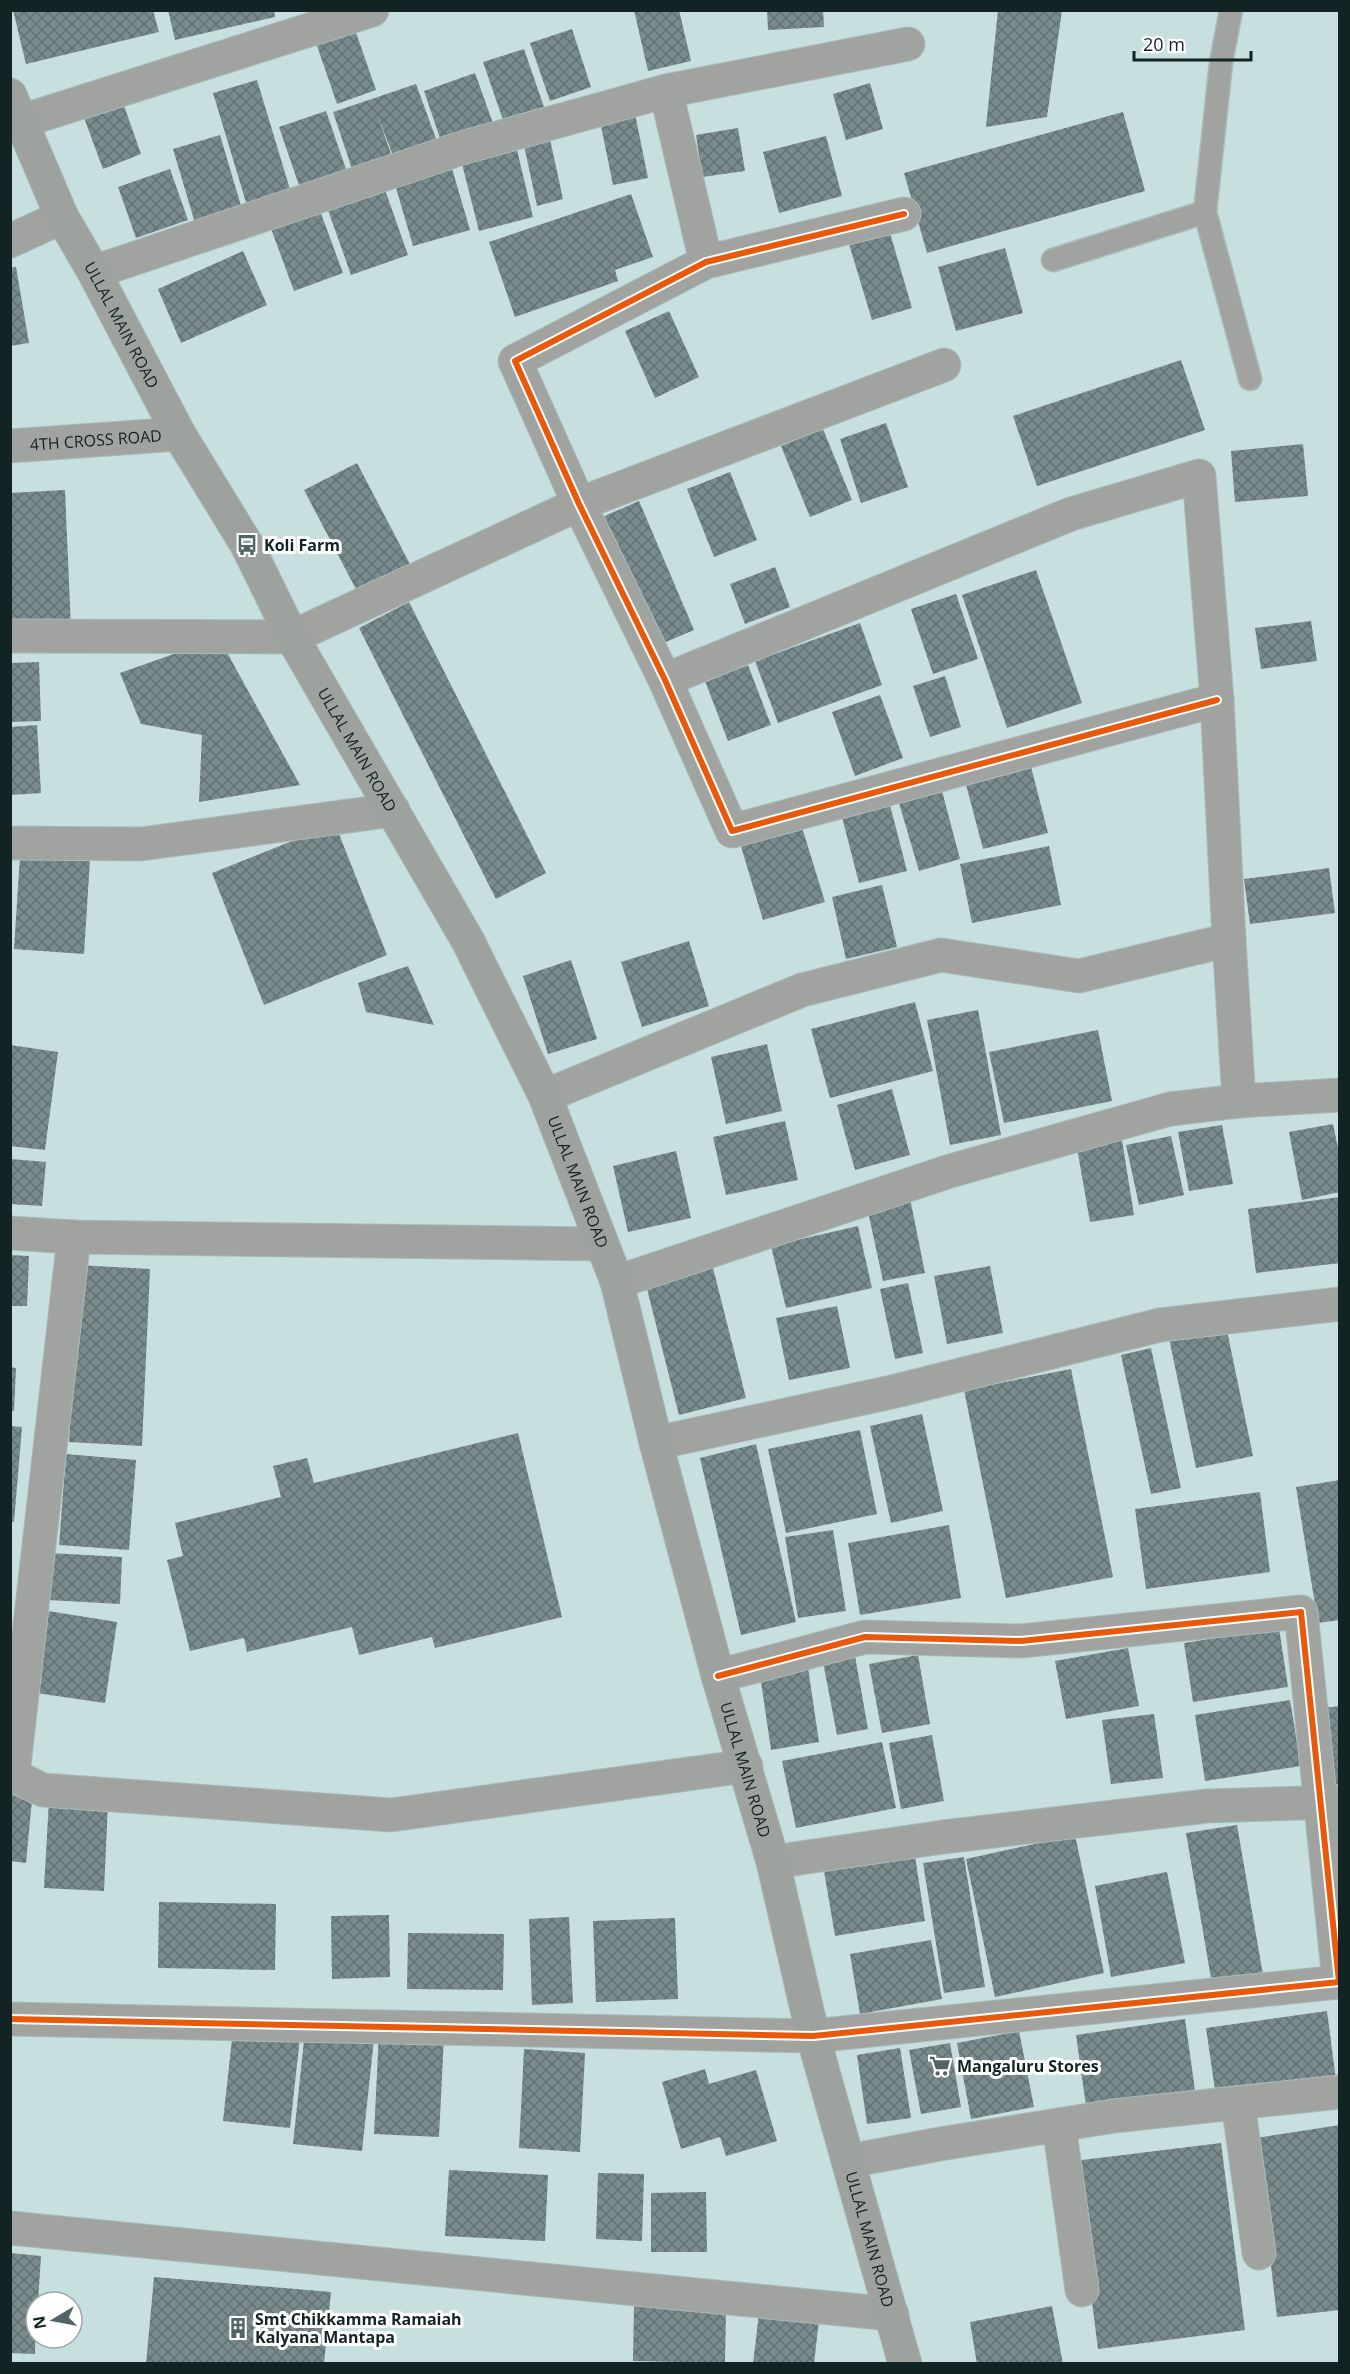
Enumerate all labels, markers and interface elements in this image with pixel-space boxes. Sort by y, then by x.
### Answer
scale bar [1134,24,1251,62]
text: 20 m [1143,32,1185,56]
street label: ULLAL MAIN ROAD [79,257,164,392]
street label: 4TH CROSS ROAD [29,424,162,456]
bus stop icon: Koli Farm [235,533,259,557]
place label: Koli Farm [264,534,340,556]
street label: ULLAL MAIN ROAD [313,683,402,816]
street label: ULLAL MAIN ROAD [543,1112,614,1251]
street label: ULLAL MAIN ROAD [715,1699,776,1840]
supermarket icon: Mangaluru Stores [928,2054,952,2078]
place label: Mangaluru Stores [957,2055,1099,2077]
street label: ULLAL MAIN ROAD [840,2169,900,2310]
north arrow [24,2290,84,2350]
place label: Smt Chikkamma Ramaiah Kalyana Mantapa [255,2308,462,2348]
text: N [27,2314,51,2331]
building icon: Smt Chikkamma Ramaiah Kalyana Mantapa [226,2316,250,2340]

